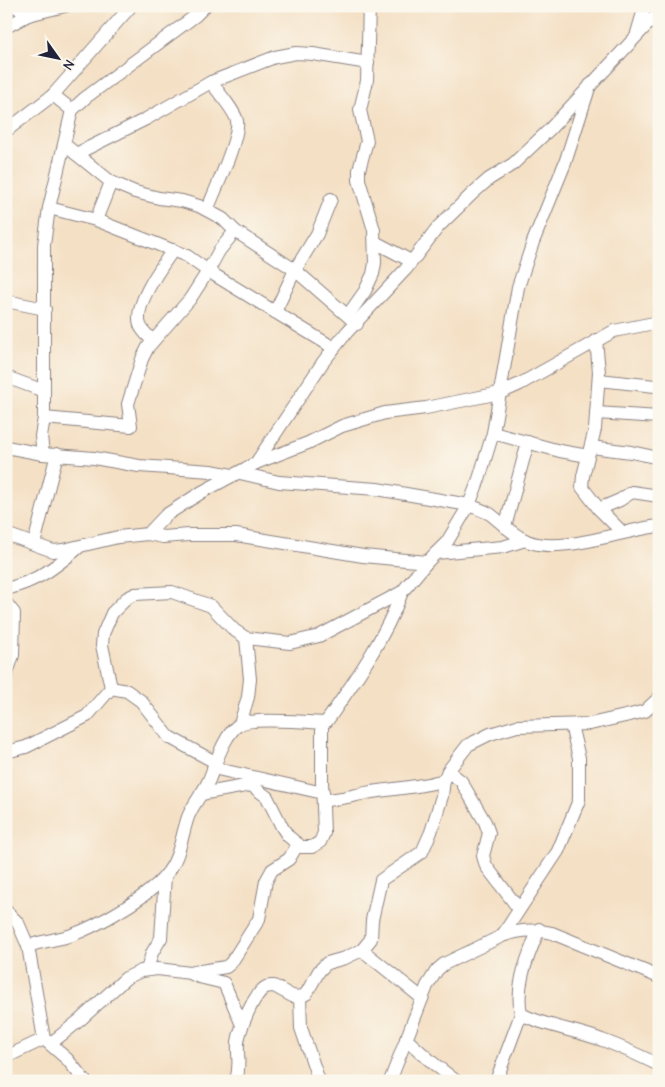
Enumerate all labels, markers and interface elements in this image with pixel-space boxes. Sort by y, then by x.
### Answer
north arrow [32,32,82,82]
text: N [59,56,78,73]

